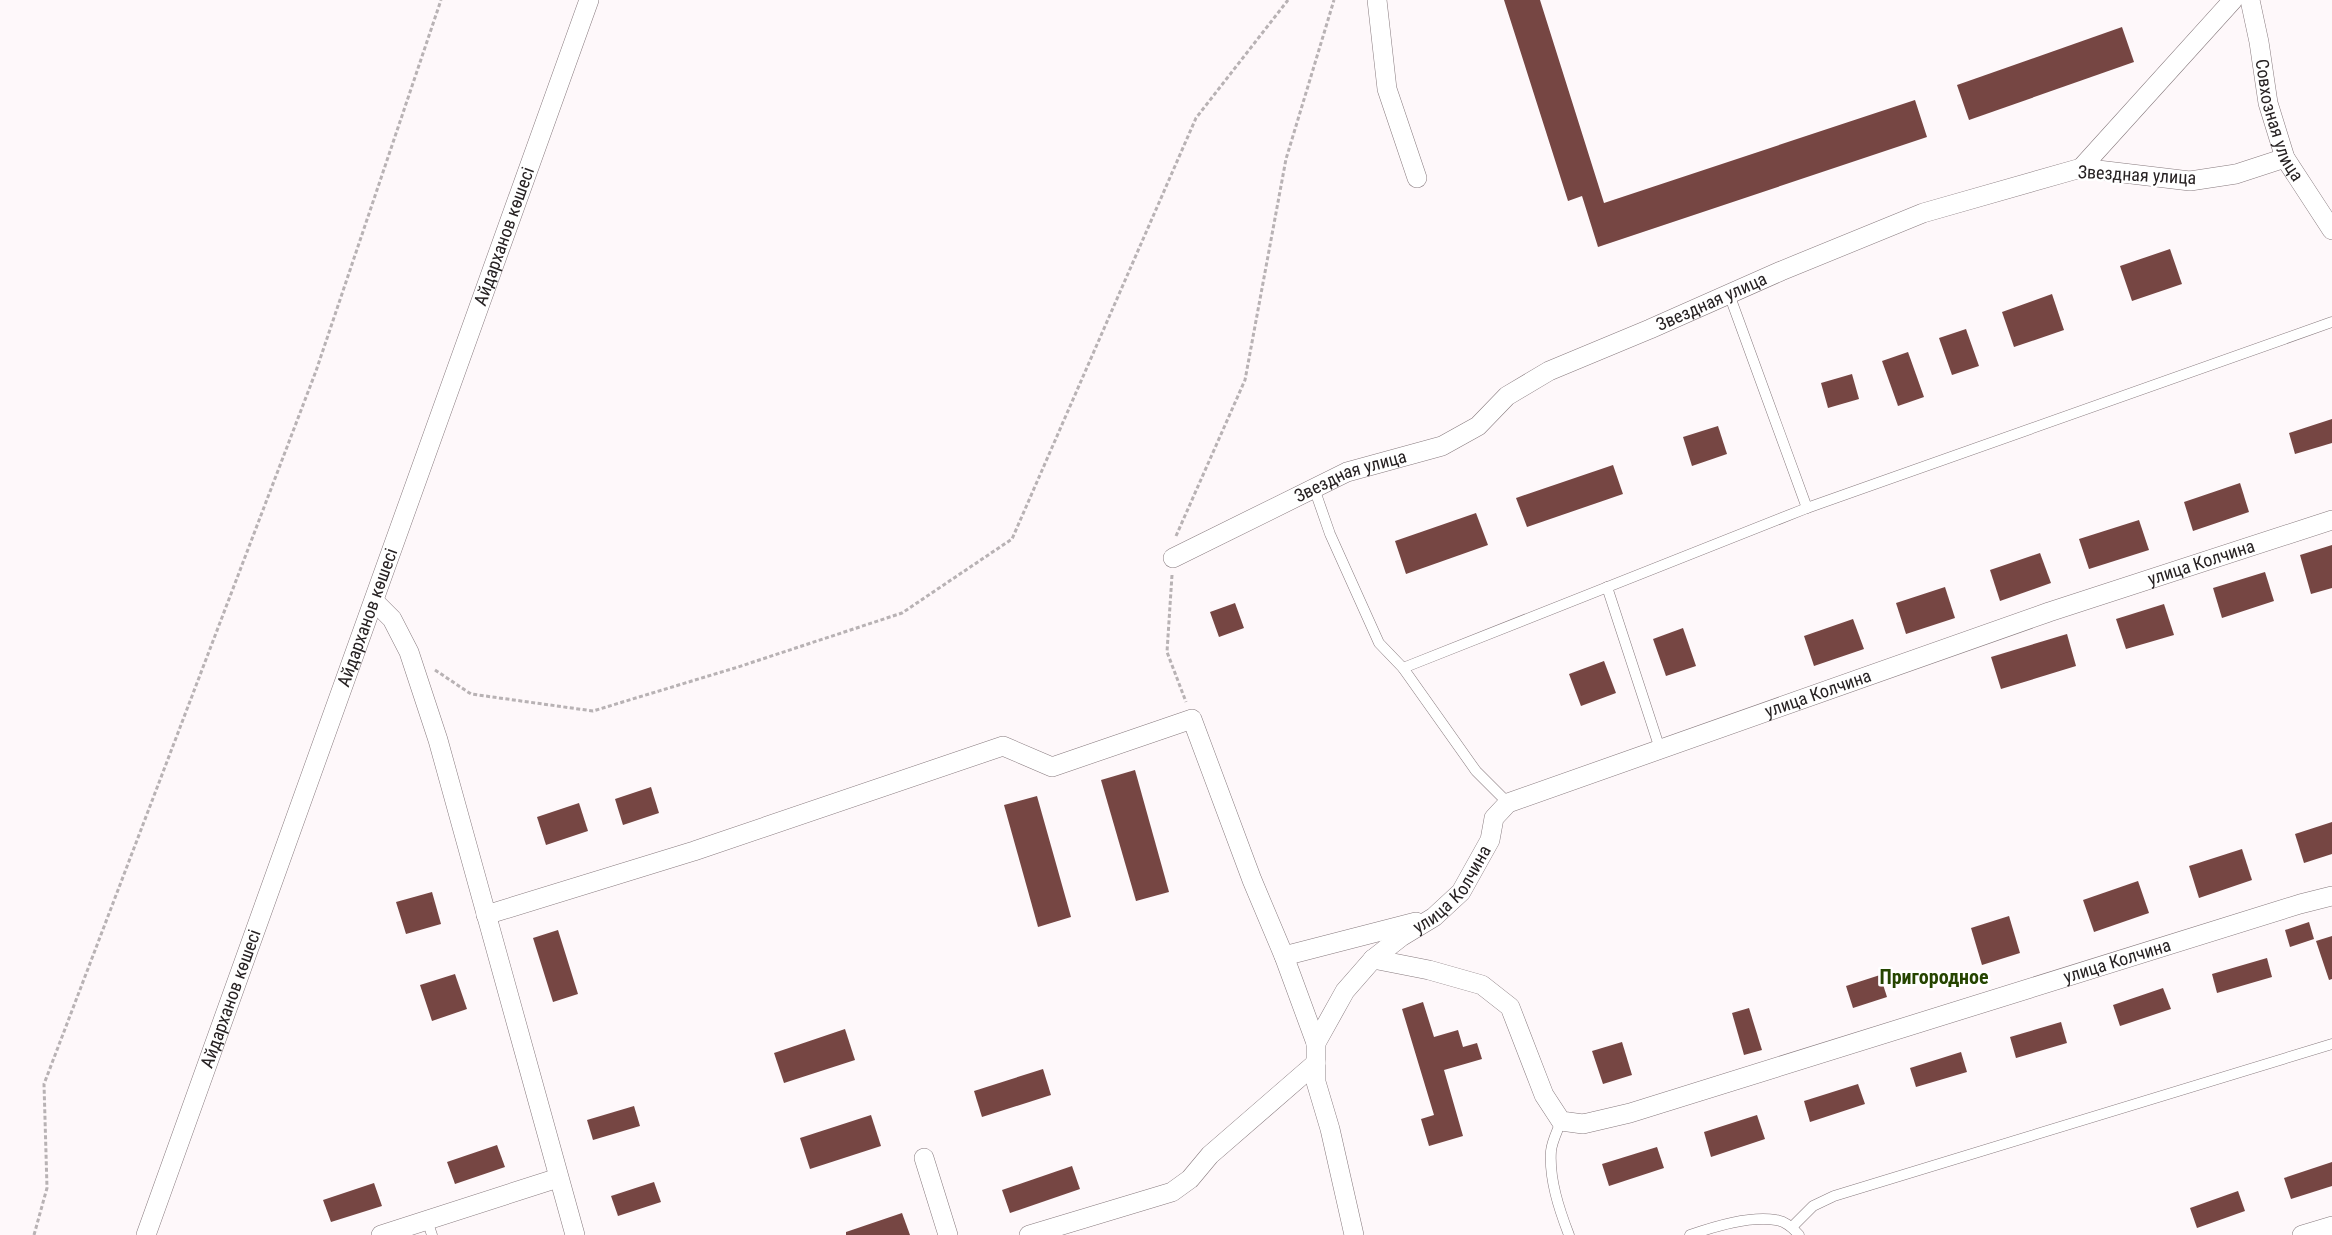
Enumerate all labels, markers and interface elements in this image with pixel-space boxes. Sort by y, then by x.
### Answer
street label: Совхозная улица [2252,58,2308,185]
street label: Звездная улица [2077,161,2197,188]
street label: Айдарханов көшесі [469,164,538,308]
street label: Звездная улица [1653,268,1770,335]
street label: Звездная улица [1291,445,1409,506]
street label: улица Колчина [2145,535,2257,589]
street label: Айдарханов көшесі [333,545,401,689]
street label: улица Колчина [1762,665,1874,721]
street label: улица Колчина [1409,841,1495,937]
street label: Айдарханов көшесі [196,926,265,1071]
street label: улица Колчина [2061,934,2173,987]
district label: Пригородное [1879,965,1989,989]

